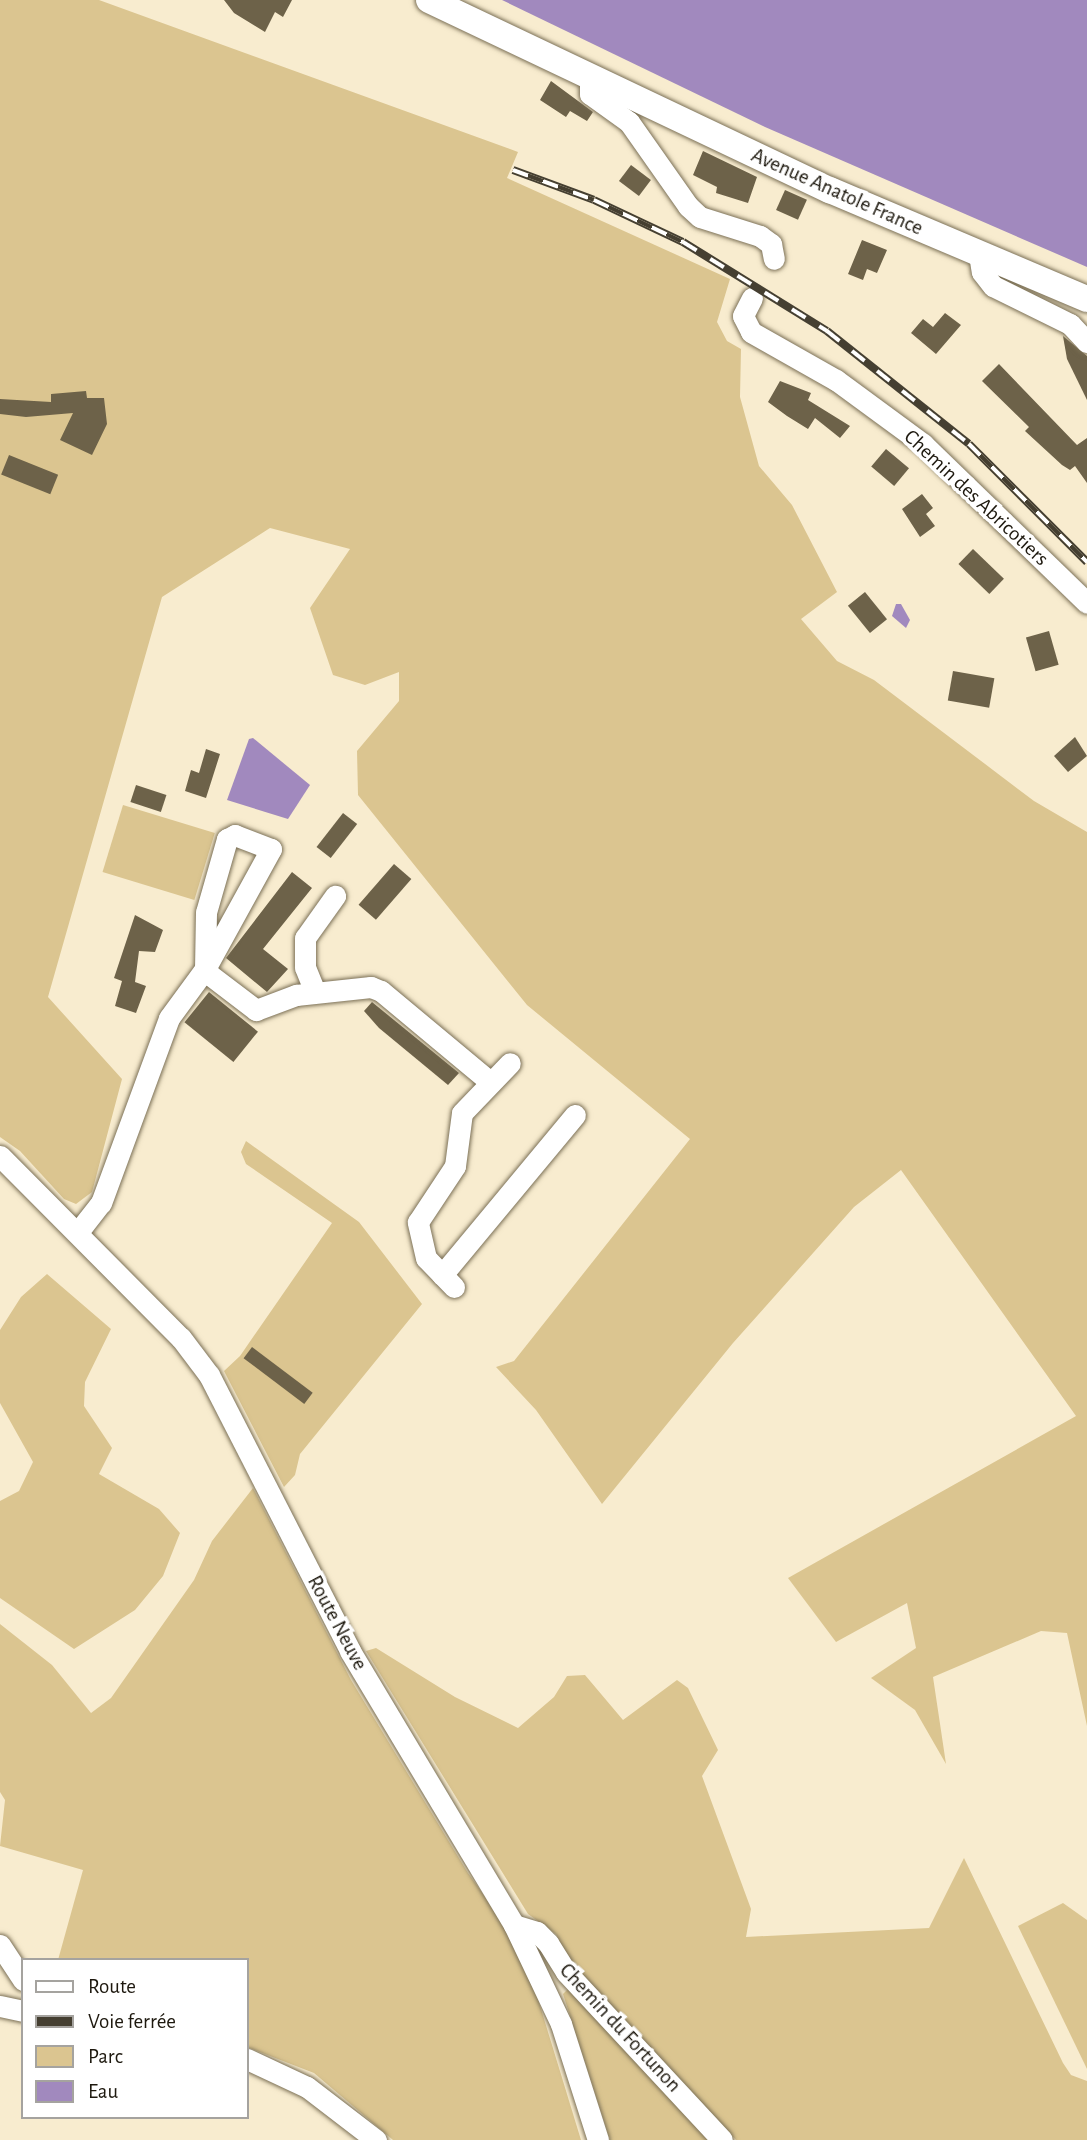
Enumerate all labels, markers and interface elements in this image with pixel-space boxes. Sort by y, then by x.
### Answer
street label: Avenue Anatole France [747,143,927,241]
street label: Chemin des Abricotiers [898,425,1054,571]
street label: Route Neuve [302,1571,372,1675]
legend [21,1958,248,2119]
street label: Chemin du Fortunon [554,1958,686,2098]
text: Route [88,1976,136,1997]
text: Voie ferrée [88,2011,176,2032]
text: Parc [88,2046,123,2067]
text: Eau [88,2081,118,2102]

